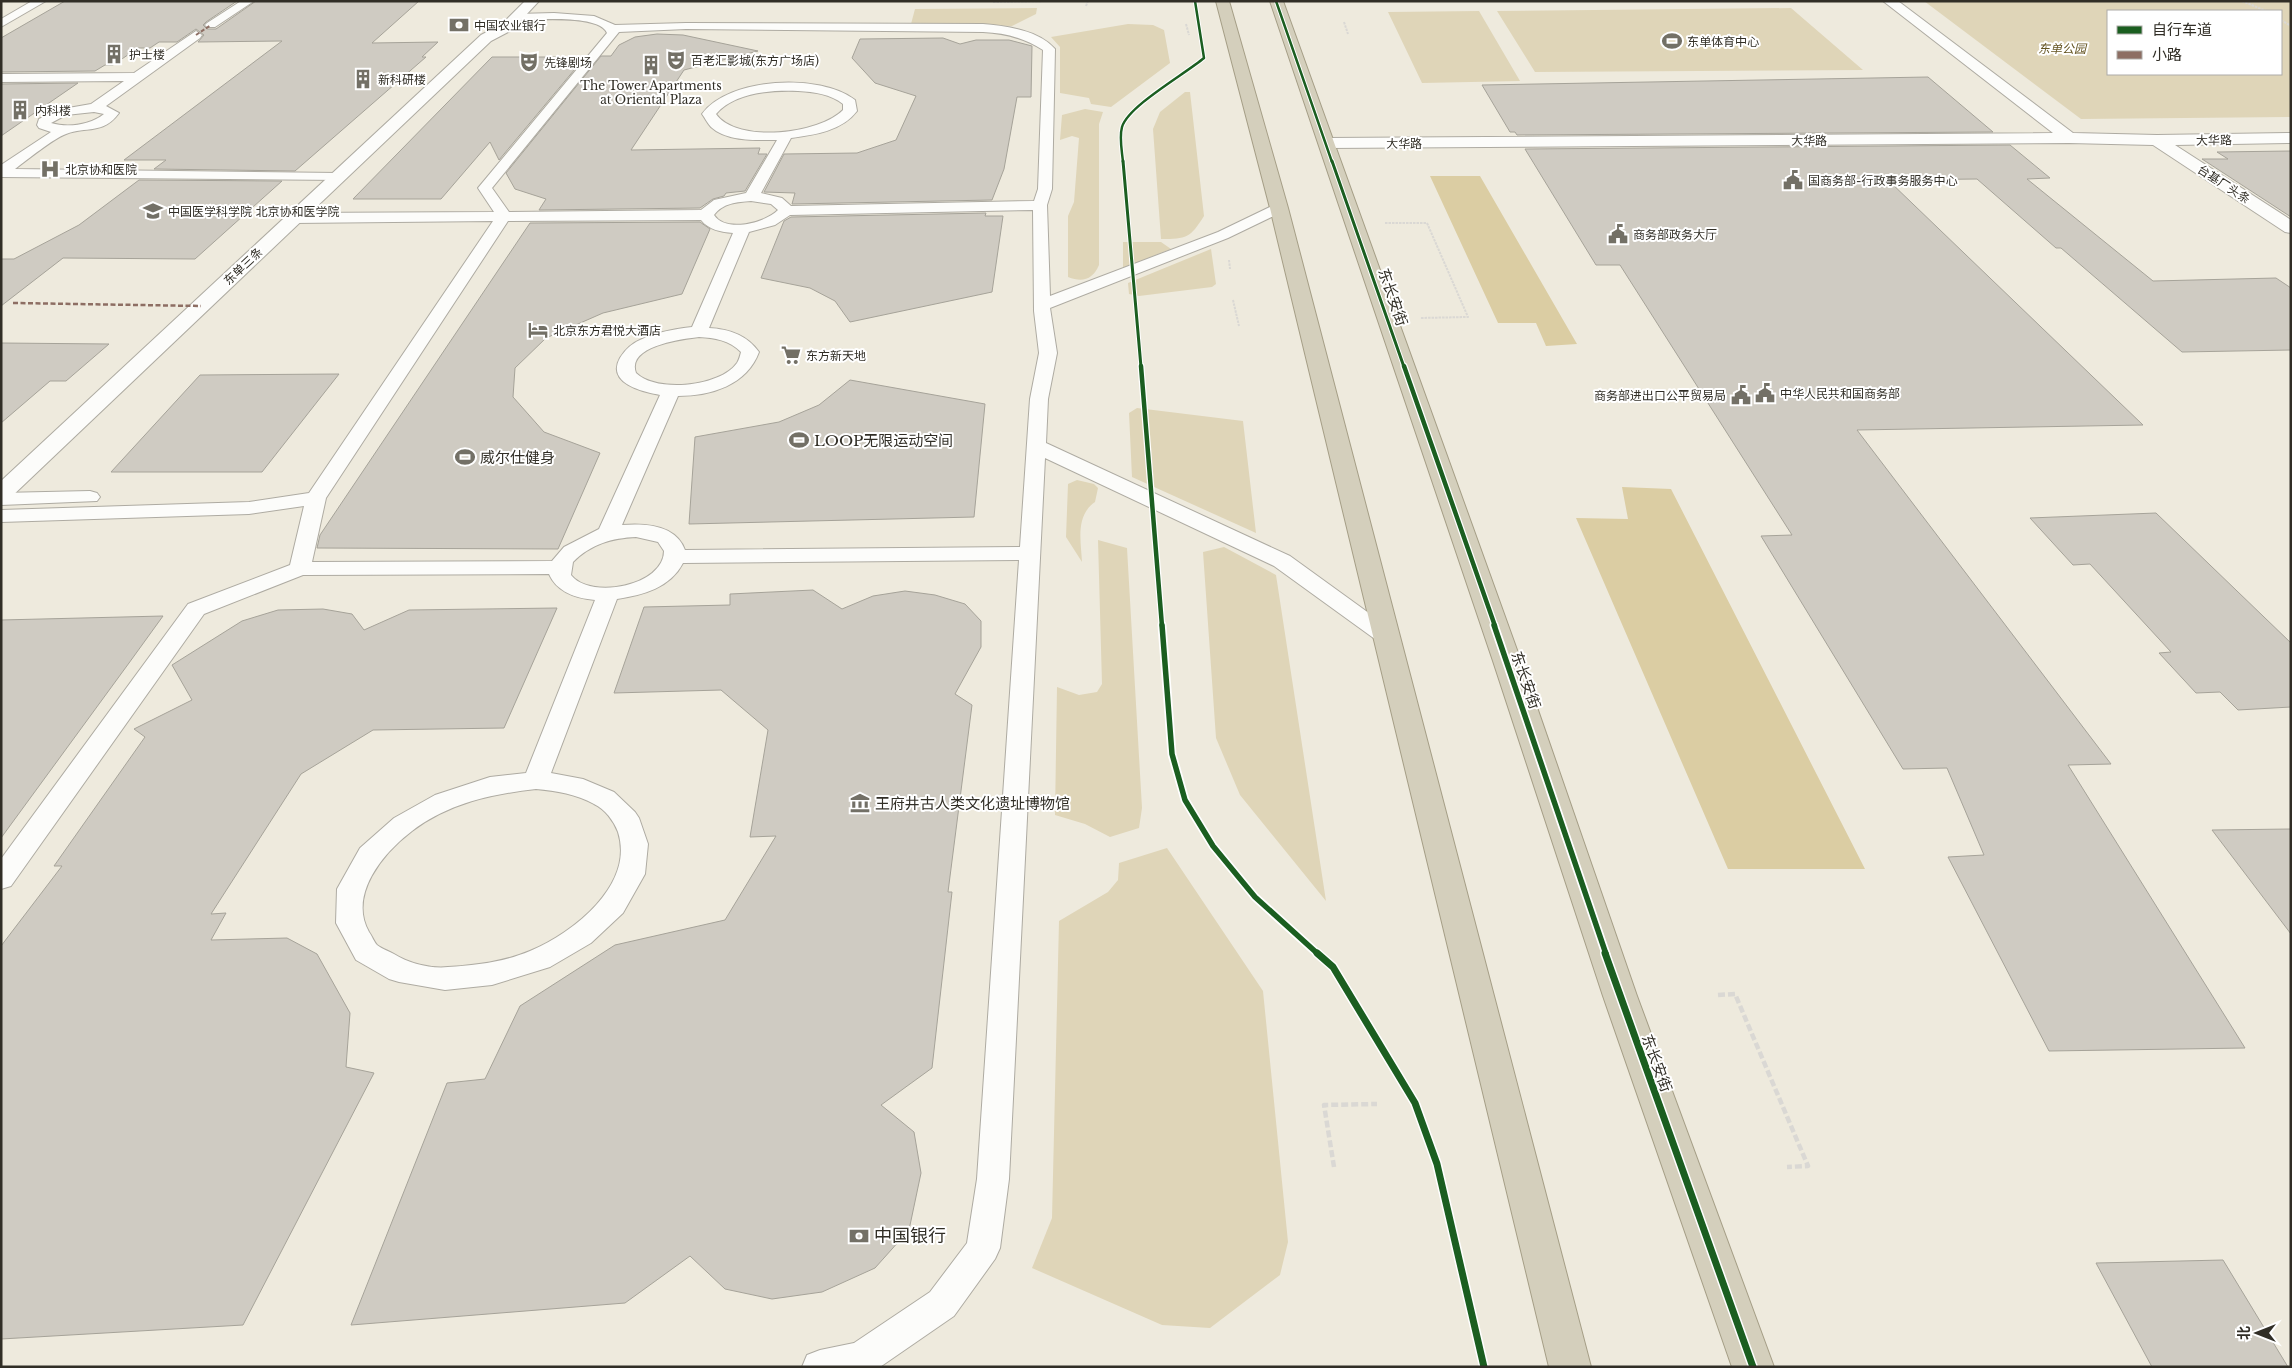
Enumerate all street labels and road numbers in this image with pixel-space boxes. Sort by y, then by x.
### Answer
street label: 大华路 [2196,132,2232,148]
street label: 大华路 [1791,133,1827,148]
street label: 大华路 [1386,136,1422,151]
street label: 台基厂头条 [2195,161,2253,207]
street label: 东单三条 [220,244,266,288]
street label: 东长安街 [1374,266,1412,328]
street label: 东长安街 [1507,649,1545,711]
street label: 东长安街 [1638,1032,1676,1094]

